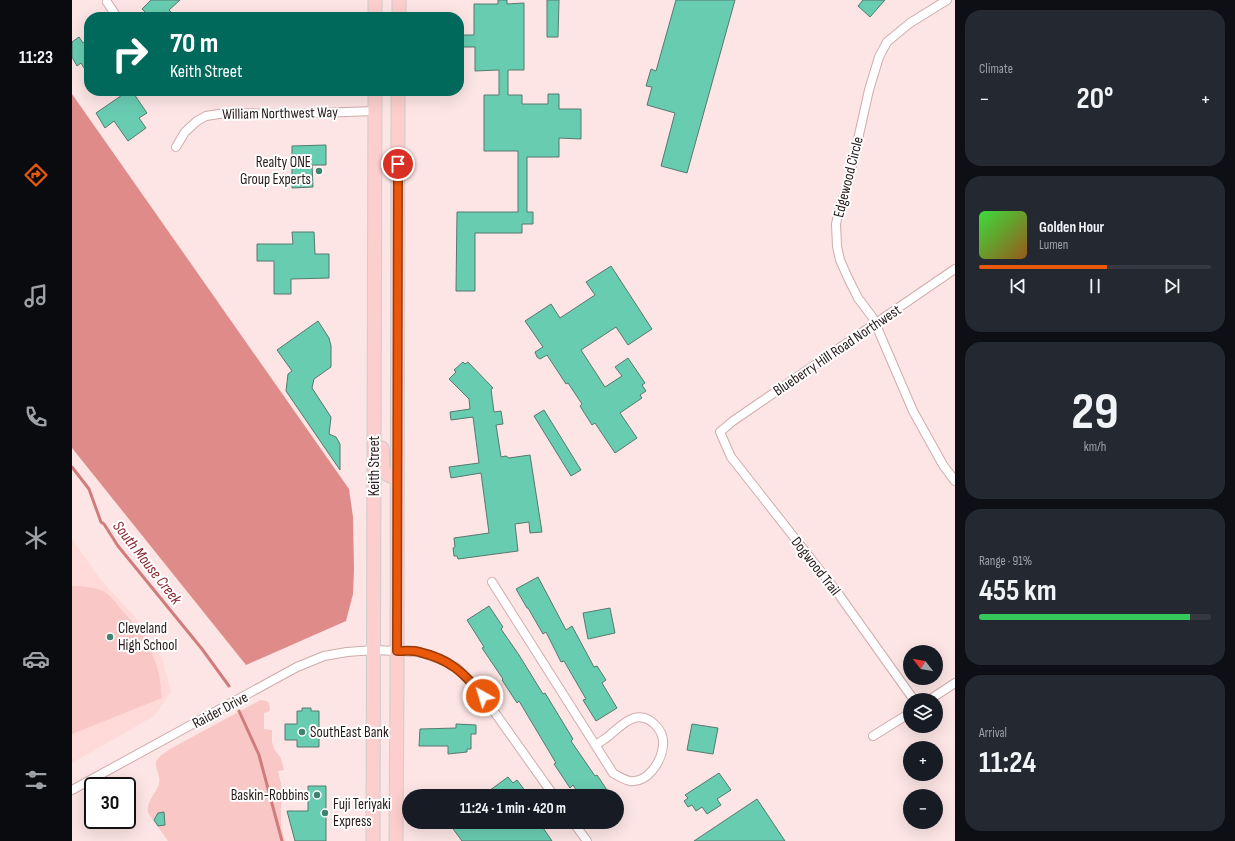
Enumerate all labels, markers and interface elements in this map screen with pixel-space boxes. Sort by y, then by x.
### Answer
text: 70 m [170,27,218,60]
icon: right [104,28,156,80]
text: 11:23 [19,47,53,68]
text: Keith Street [170,61,242,82]
text: Climate [979,61,1013,77]
text: 20° [1077,81,1113,117]
text: − [979,86,990,113]
text: + [1200,86,1211,113]
street label: William Northwest Way [222,103,338,124]
street label: Edgewood Circle [829,135,868,220]
pin [381,147,415,181]
place label: Realty ONE Group Experts [240,153,311,189]
icon: arrive [387,153,409,175]
icon: directions [22,161,50,189]
marker: Realty ONE Group Experts [314,166,324,176]
text: Golden Hour [1039,218,1104,237]
text: Lumen [1039,237,1068,253]
icon: previous [1007,275,1029,297]
icon: pause [1084,275,1106,297]
icon: next [1161,275,1183,297]
icon: music [22,282,50,310]
street label: Blueberry Hill Road Northwest [770,300,905,400]
text: 29 [1071,381,1119,444]
icon: phone [22,403,50,431]
street label: Keith Street [365,435,384,496]
text: km/h [1084,439,1106,455]
water label: South Mouse Creek [108,517,186,609]
icon: climate [22,524,50,552]
street label: Dogwood Trail [787,533,844,599]
text: Range · 91% [979,553,1032,569]
text: 455 km [979,573,1057,609]
place label: Cleveland High School [118,619,177,655]
marker: Cleveland High School [105,632,115,642]
icon: car [22,645,50,673]
north arrow [903,645,943,685]
map controls [903,645,943,829]
position arrow [462,675,504,717]
street label: Raider Drive [189,688,251,733]
button: layers [903,693,943,733]
place label: SouthEast Bank [310,723,389,742]
text: Arrival [979,725,1007,741]
marker: SouthEast Bank [297,727,307,737]
button: + [903,741,943,781]
text: 11:24 [979,745,1036,781]
icon: filters [22,766,50,794]
speed limit sign: 30 [84,777,136,829]
place label: Baskin-Robbins [231,786,309,805]
button: − [903,789,943,829]
marker: Baskin-Robbins [312,790,322,800]
place label: Fuji Teriyaki Express [333,795,391,831]
text: 11:24 · 1 min · 420 m [460,799,566,818]
marker: Fuji Teriyaki Express [320,808,330,818]

